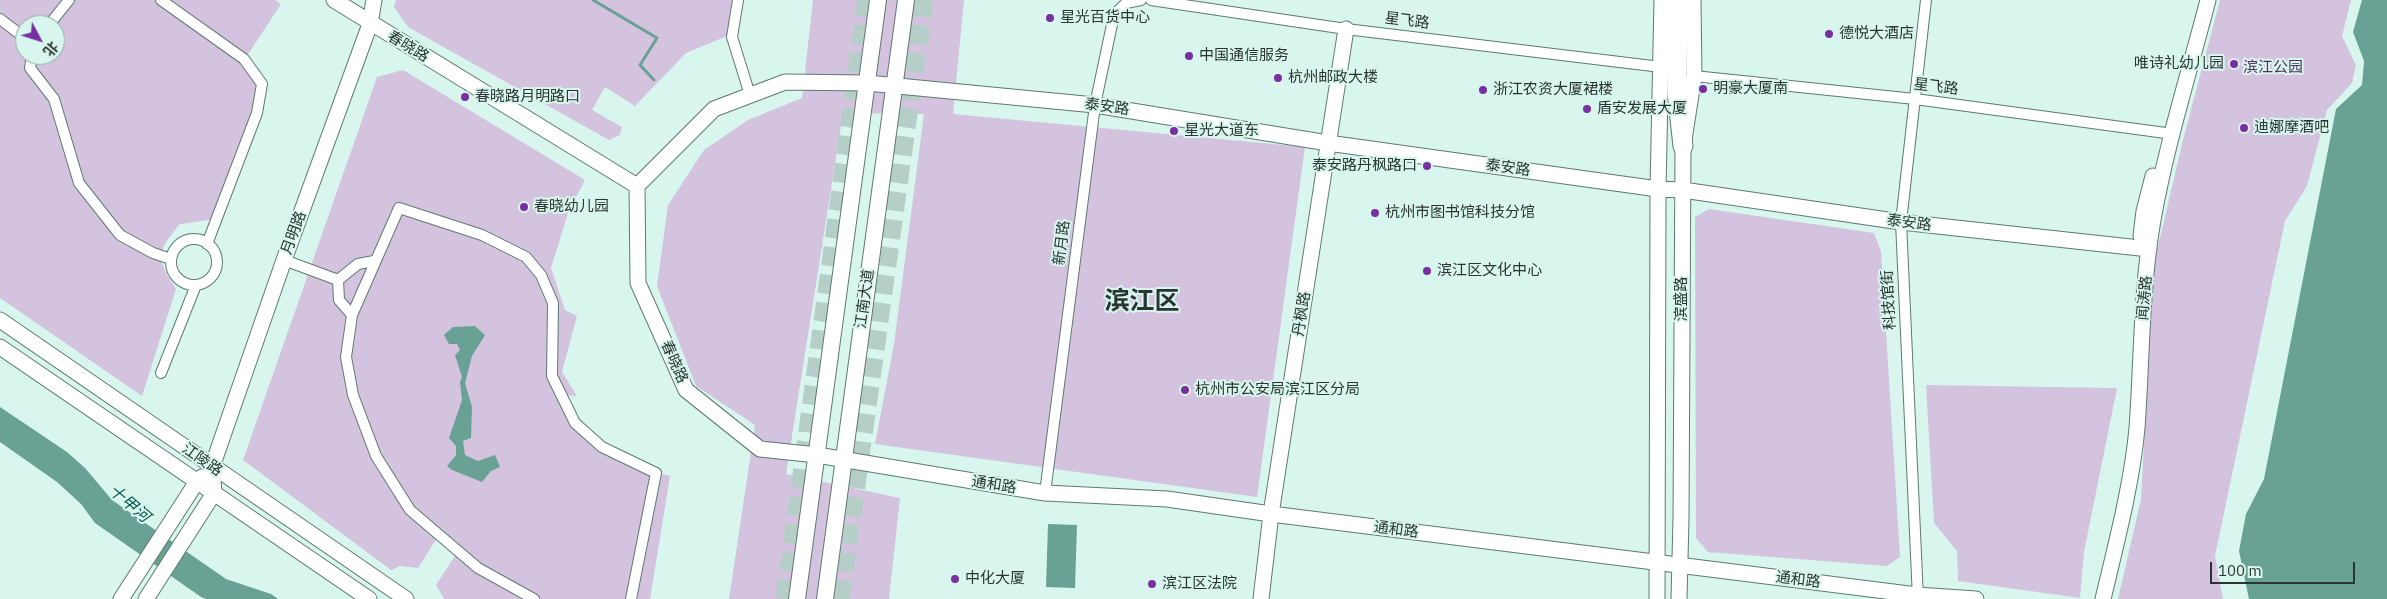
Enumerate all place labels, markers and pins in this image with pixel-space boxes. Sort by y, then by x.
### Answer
place label: 星光百货中心 [1060,9,1150,27]
marker: 星光百货中心 [1044,12,1056,24]
place label: 德悦大酒店 [1839,25,1914,43]
marker: 德悦大酒店 [1823,28,1835,40]
place label: 中国通信服务 [1199,47,1289,65]
marker: 中国通信服务 [1183,50,1195,62]
place label: 唯诗礼幼儿园 [2134,55,2224,73]
marker: 唯诗礼幼儿园 [2228,58,2240,70]
place label: 杭州邮政大楼 [1288,69,1378,87]
marker: 杭州邮政大楼 [1272,72,1284,84]
place label: 明豪大厦南 [1713,80,1788,98]
place label: 浙江农资大厦裙楼 [1493,81,1613,99]
marker: 明豪大厦南 [1697,83,1709,95]
marker: 浙江农资大厦裙楼 [1477,84,1489,96]
place label: 春晓路月明路口 [475,88,580,106]
marker: 春晓路月明路口 [459,91,471,103]
place label: 盾安发展大厦 [1597,100,1687,118]
marker: 盾安发展大厦 [1581,103,1593,115]
place label: 迪娜摩酒吧 [2254,119,2329,137]
place label: 星光大道东 [1184,122,1259,140]
marker: 迪娜摩酒吧 [2238,122,2250,134]
marker: 星光大道东 [1168,125,1180,137]
place label: 泰安路丹枫路口 [1312,157,1417,175]
marker: 泰安路丹枫路口 [1421,160,1433,172]
place label: 春晓幼儿园 [534,198,609,216]
marker: 春晓幼儿园 [518,201,530,213]
place label: 杭州市图书馆科技分馆 [1385,204,1535,222]
marker: 杭州市图书馆科技分馆 [1369,207,1381,219]
place label: 滨江区文化中心 [1437,262,1542,280]
marker: 滨江区文化中心 [1421,265,1433,277]
place label: 杭州市公安局滨江区分局 [1195,381,1360,399]
marker: 杭州市公安局滨江区分局 [1179,384,1191,396]
place label: 中化大厦 [965,570,1025,588]
marker: 中化大厦 [949,573,961,585]
place label: 滨江区法院 [1162,575,1237,593]
marker: 滨江区法院 [1146,578,1158,590]

